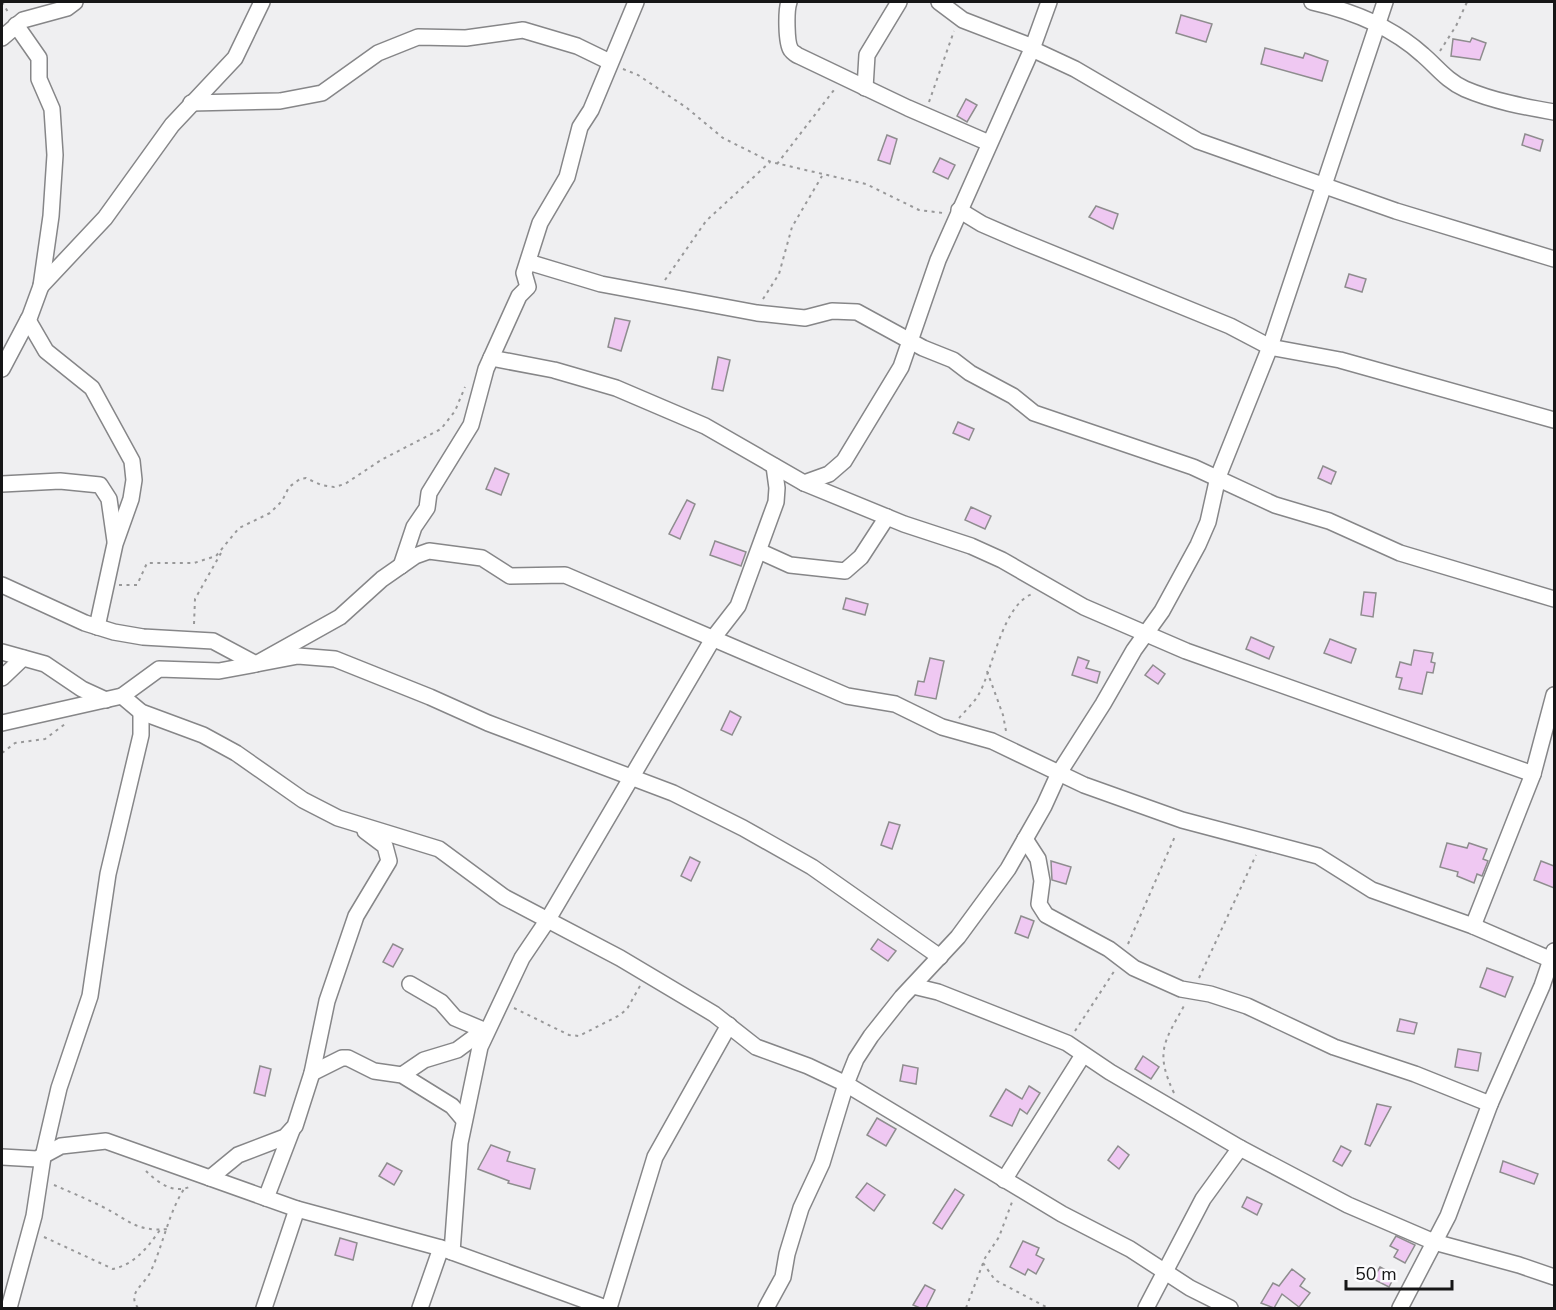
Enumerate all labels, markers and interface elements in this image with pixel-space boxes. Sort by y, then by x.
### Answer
scale bar [1346,1253,1452,1291]
text: 50 m [1355,1262,1397,1286]

